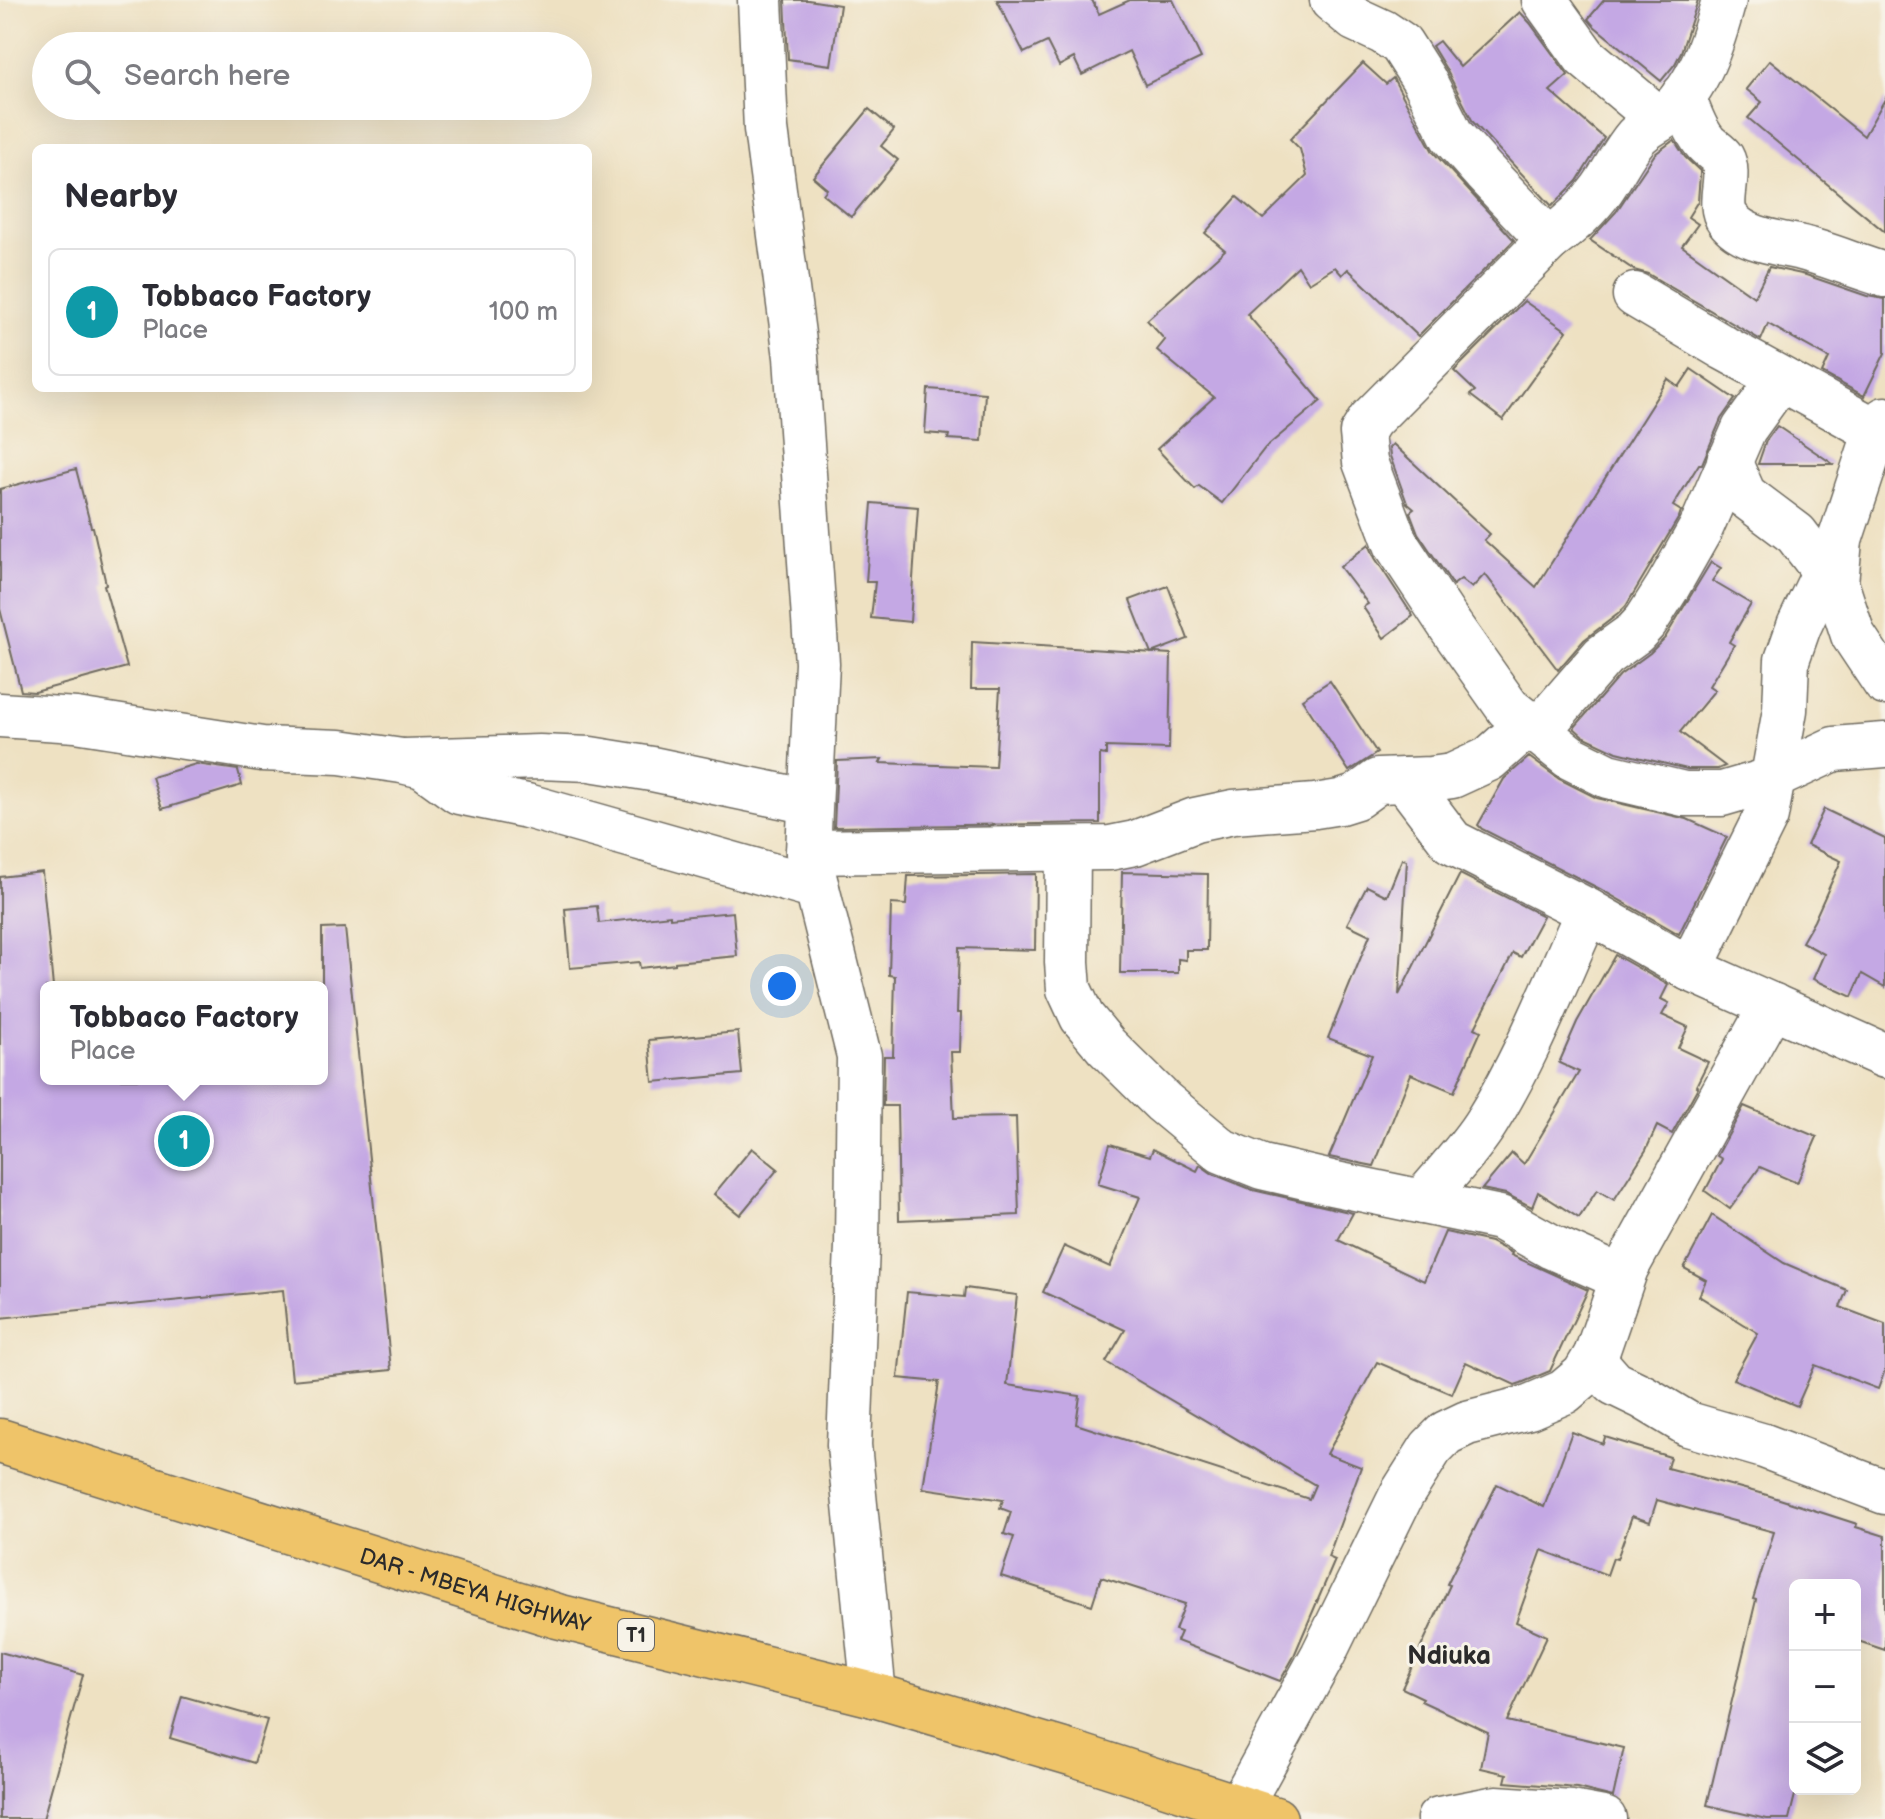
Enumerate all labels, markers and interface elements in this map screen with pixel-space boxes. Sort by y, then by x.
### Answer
search box [32,32,592,120]
icon: search [60,54,104,98]
text: Search here [124,58,290,94]
text: Nearby [64,176,178,217]
text: Tobbaco Factory [142,279,371,315]
text: 1 [87,297,97,328]
text: 100 m [489,297,558,328]
text: Place [142,315,208,346]
your location [762,966,802,1006]
popup [40,981,328,1085]
text: Tobbaco Factory [70,1000,298,1036]
text: Place [70,1036,136,1067]
pin: 1 [158,1111,210,1171]
street label: DAR - MBEYA HIGHWAY [356,1543,593,1639]
map controls [1789,1579,1861,1795]
button: + [1789,1579,1861,1651]
road number: T1 [618,1619,654,1651]
district label: Ndiuka [1407,1641,1491,1672]
button: − [1789,1651,1861,1723]
button: layers [1789,1723,1861,1795]

